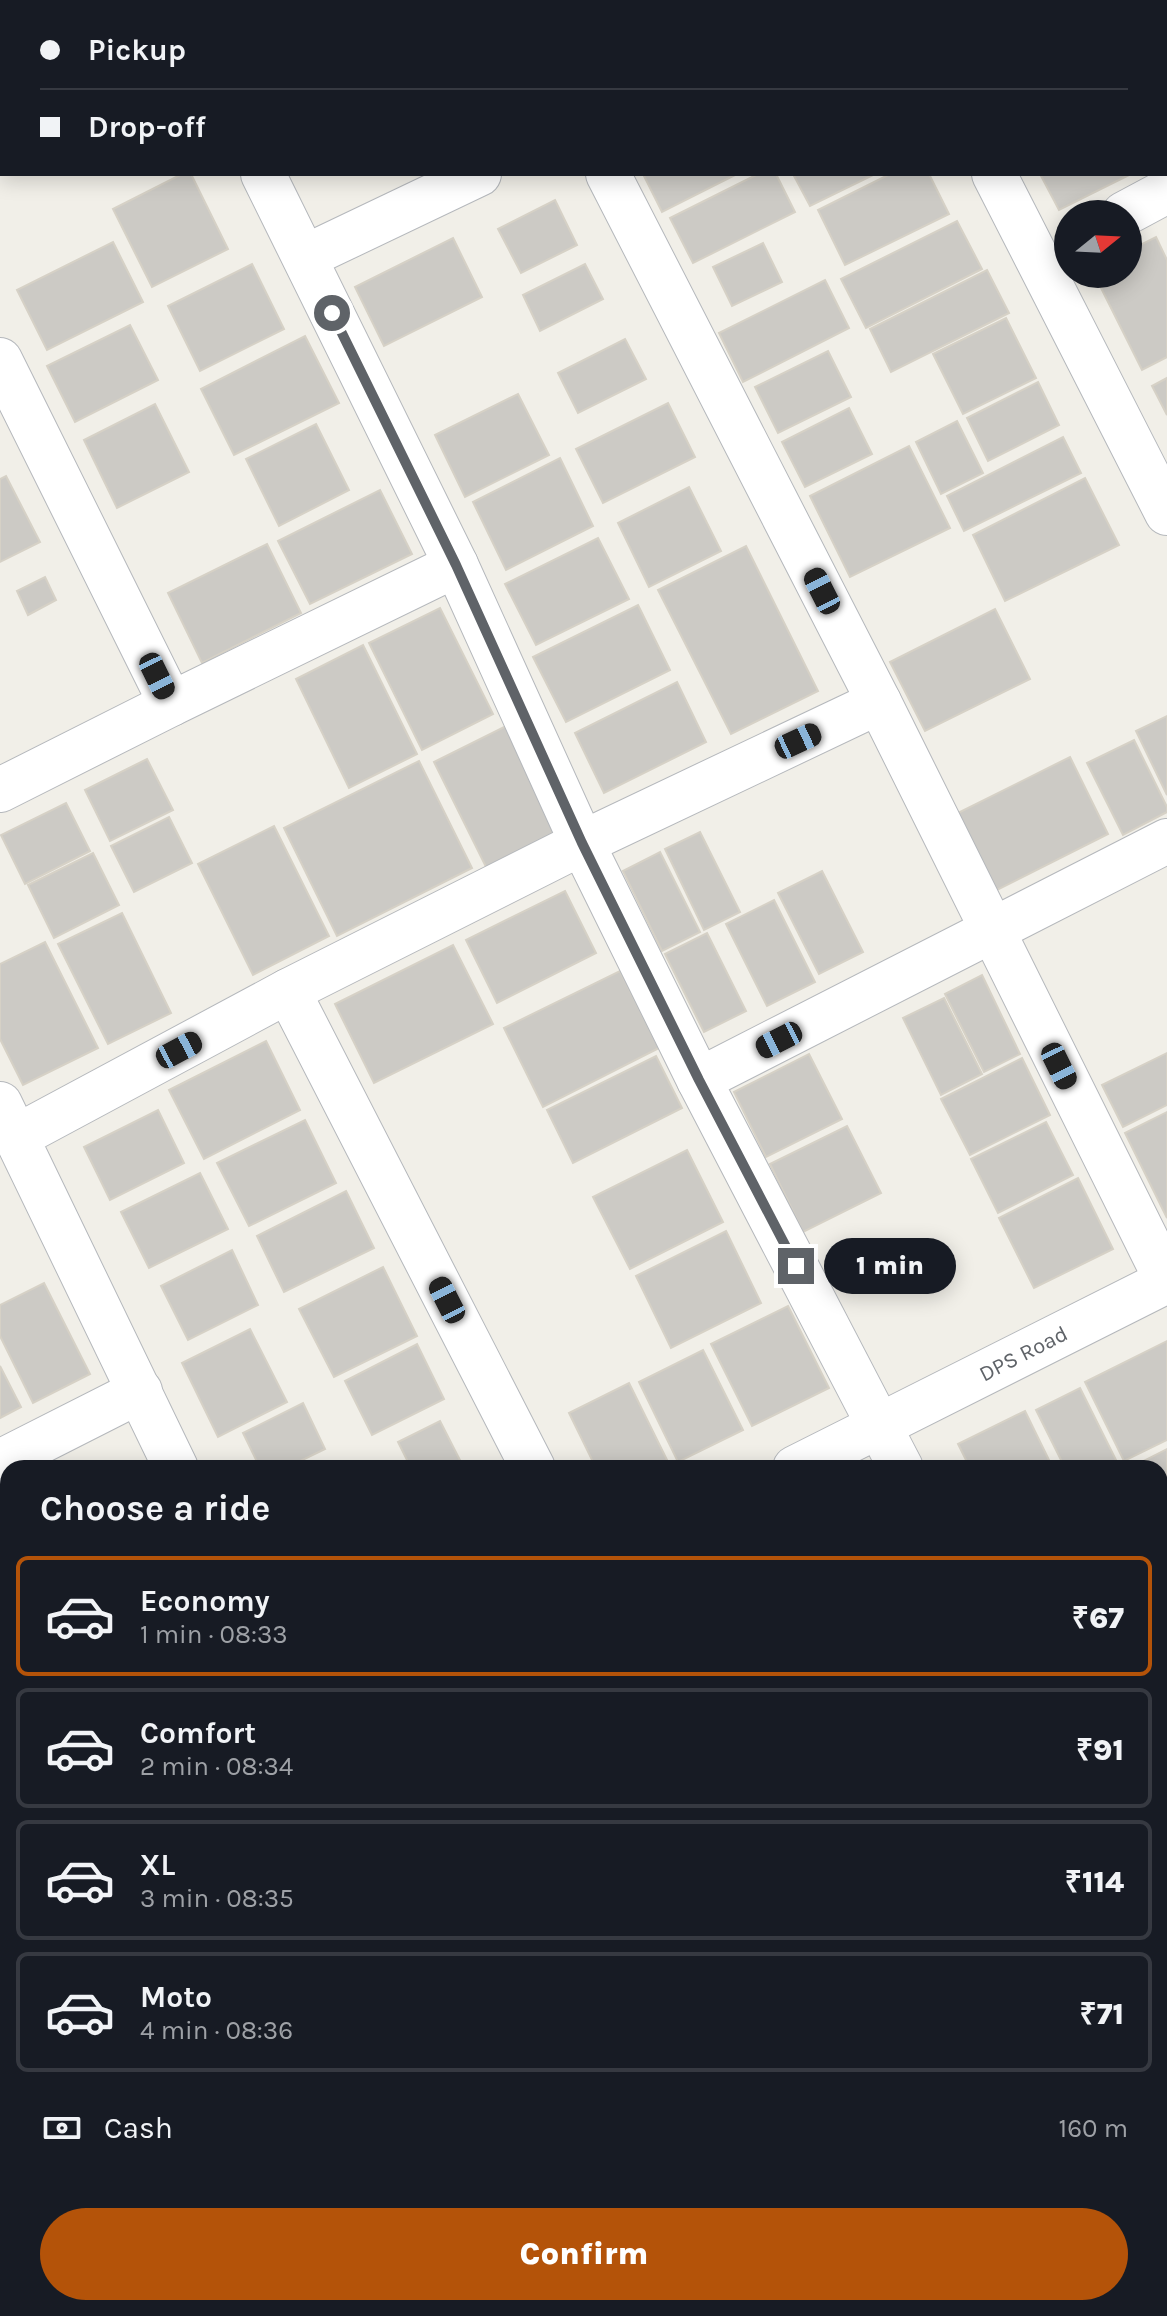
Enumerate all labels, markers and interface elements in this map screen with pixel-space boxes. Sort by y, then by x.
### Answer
text: Pickup [88,32,186,68]
text: Drop-off [88,109,206,145]
north arrow [1054,200,1142,288]
map controls [1054,200,1142,288]
route start [314,295,350,331]
car [800,564,844,618]
car [136,649,178,703]
car [771,720,825,762]
car [752,1018,806,1062]
car [152,1028,206,1072]
car [1038,1039,1080,1093]
callout: 1 min [824,1238,956,1294]
route end [778,1248,814,1284]
text: 1 min [856,1250,924,1281]
car [425,1273,469,1327]
street label: DPS Road [975,1321,1072,1387]
text: Choose a ride [40,1487,270,1529]
icon: car [44,1580,116,1652]
text: Economy [140,1583,270,1619]
text: ₹67 [1072,1600,1124,1636]
text: 1 min · 08:33 [140,1619,288,1650]
icon: car [44,1712,116,1784]
text: Comfort [140,1715,256,1751]
text: ₹91 [1076,1732,1124,1768]
text: 2 min · 08:34 [140,1751,293,1782]
icon: car [44,1844,116,1916]
text: XL [140,1847,175,1883]
text: ₹114 [1065,1864,1124,1900]
text: 3 min · 08:35 [140,1883,294,1914]
icon: car [44,1976,116,2048]
text: Moto [140,1979,212,2015]
text: ₹71 [1080,1996,1124,2032]
text: 4 min · 08:36 [140,2015,293,2046]
icon: cash [40,2106,84,2150]
text: Cash [104,2110,173,2146]
text: 160 m [1059,2113,1128,2144]
button: Confirm [40,2208,1128,2300]

